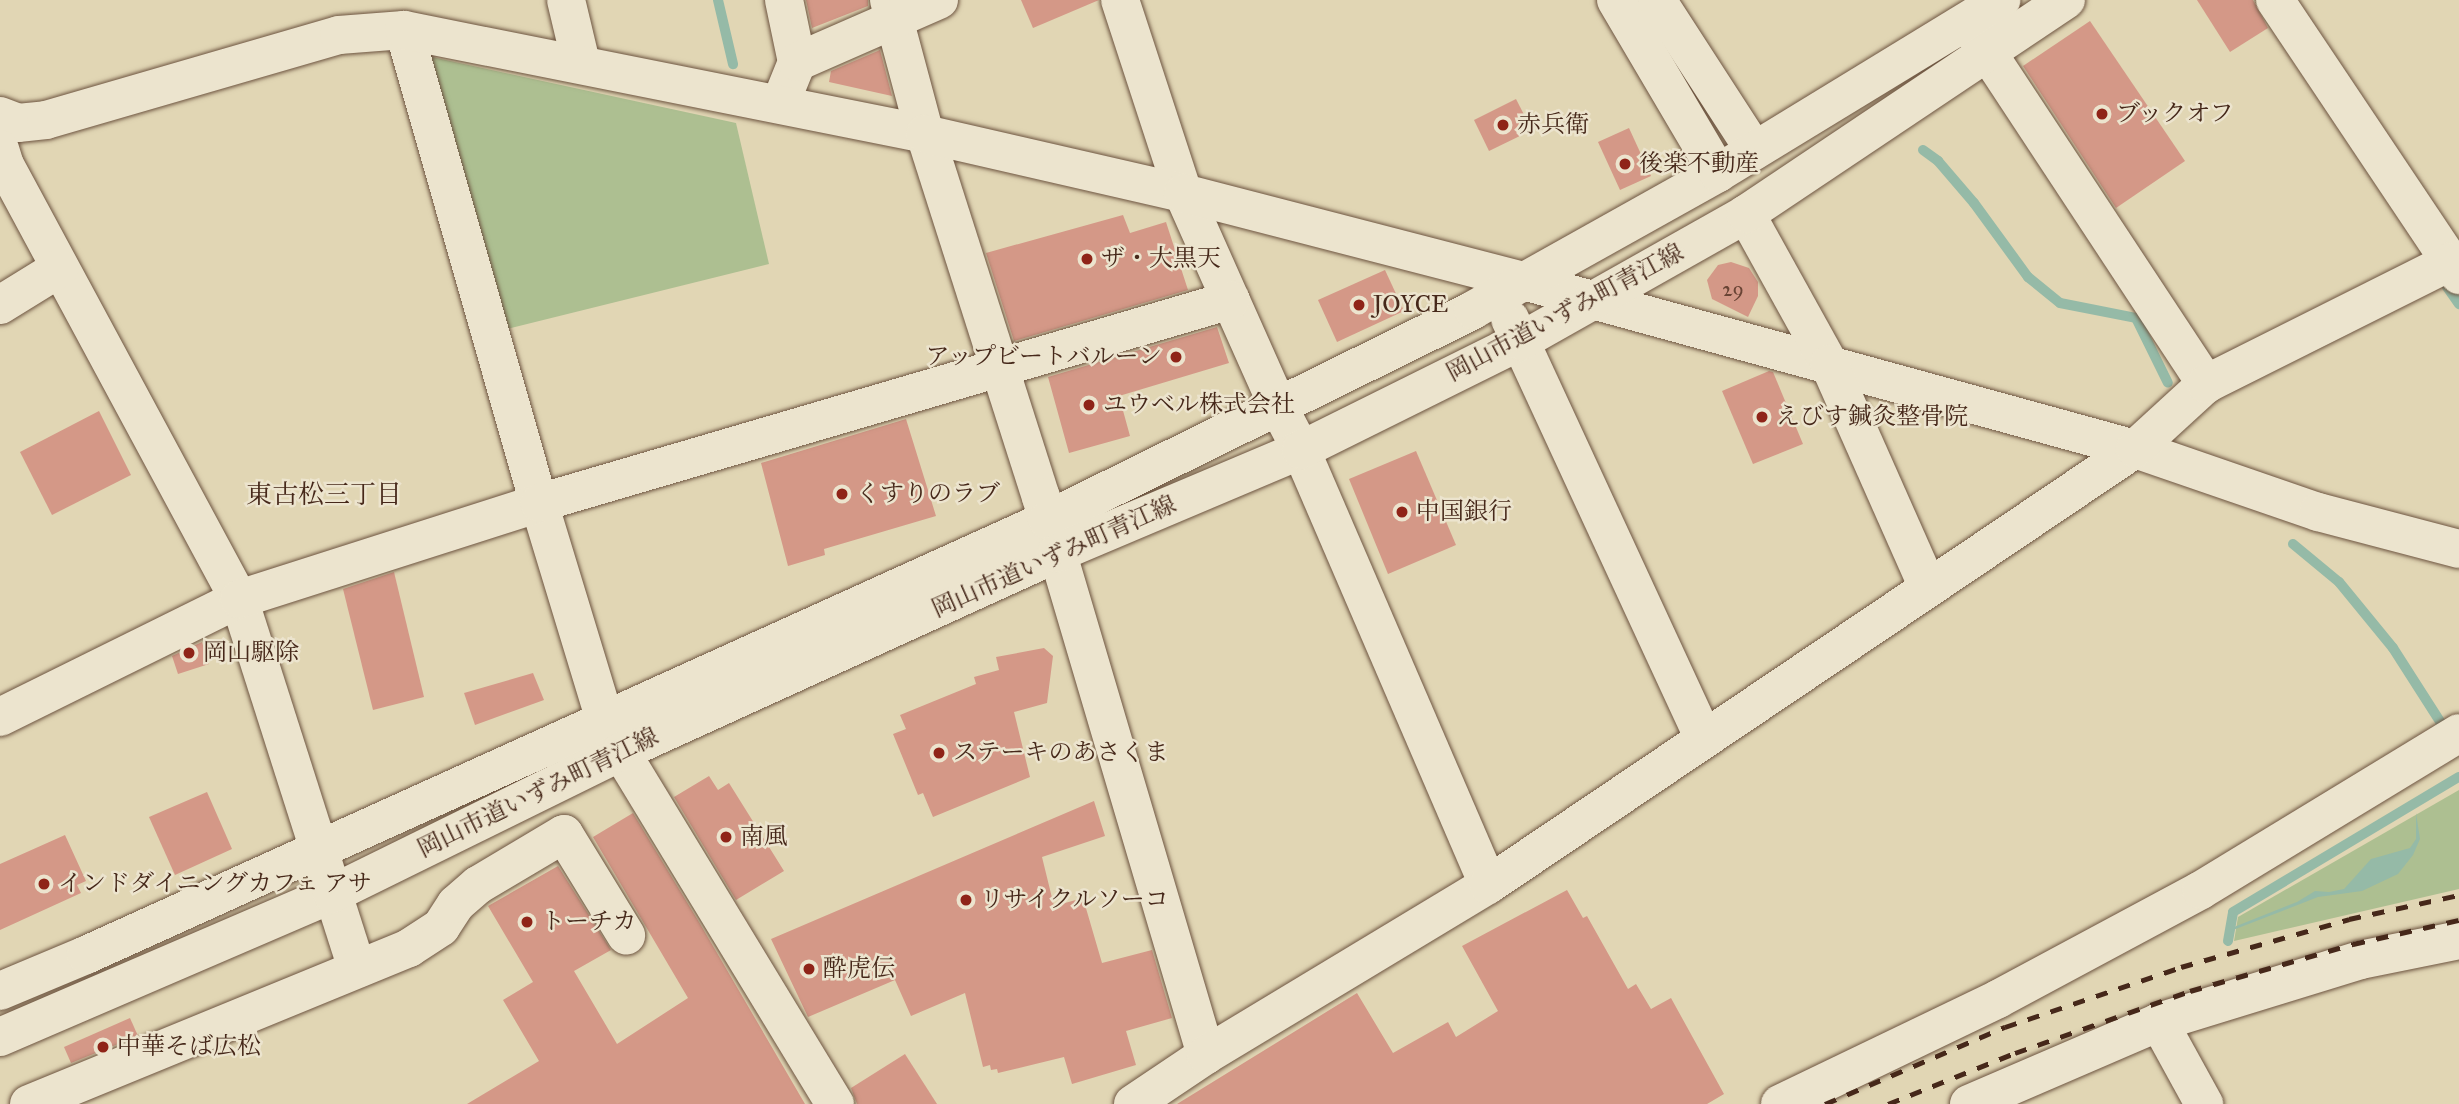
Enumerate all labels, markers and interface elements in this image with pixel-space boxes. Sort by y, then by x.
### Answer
place label: ブックオフ [2116,100,2236,128]
marker: ブックオフ [2094,106,2110,122]
place label: 赤兵衛 [1517,111,1589,139]
marker: 赤兵衛 [1495,117,1511,133]
place label: 後楽不動産 [1639,150,1759,178]
marker: 後楽不動産 [1617,156,1633,172]
street label: 岡山市道いずみ町青江線 [1442,238,1688,388]
place label: ザ・大黒天 [1101,245,1221,273]
marker: ザ・大黒天 [1079,251,1095,267]
house number: 29 [1722,276,1744,302]
place label: JOYCE [1373,291,1448,319]
marker: JOYCE [1351,297,1367,313]
place label: アップビートバルーン [923,343,1162,371]
marker: アップビートバルーン [1168,349,1184,365]
place label: ユウベル株式会社 [1103,391,1295,419]
marker: ユウベル株式会社 [1081,397,1097,413]
place label: えびす鍼灸整骨院 [1776,403,1968,431]
marker: えびす鍼灸整骨院 [1754,409,1770,425]
district label: 東古松三丁目 [246,479,402,511]
place label: くすりのラブ [856,480,1000,508]
marker: くすりのラブ [834,486,850,502]
street label: 岡山市道いずみ町青江線 [928,490,1180,624]
place label: 中国銀行 [1416,498,1512,526]
marker: 中国銀行 [1394,504,1410,520]
place label: 岡山駆除 [203,639,299,667]
marker: 岡山駆除 [181,645,197,661]
street label: 岡山市道いずみ町青江線 [413,722,663,864]
place label: ステーキのあさくま [953,739,1169,767]
marker: ステーキのあさくま [931,745,947,761]
place label: 南風 [740,823,788,851]
marker: 南風 [718,829,734,845]
place label: インドダイニングカフェ アサ [58,870,375,898]
marker: インドダイニングカフェ アサ [36,876,52,892]
place label: リサイクルソーコ [980,886,1172,914]
marker: リサイクルソーコ [958,892,974,908]
place label: トーチカ [541,908,637,936]
marker: トーチカ [519,914,535,930]
place label: 酔虎伝 [823,955,895,983]
marker: 酔虎伝 [801,961,817,977]
place label: 中華そば広松 [117,1033,261,1061]
marker: 中華そば広松 [95,1039,111,1055]

